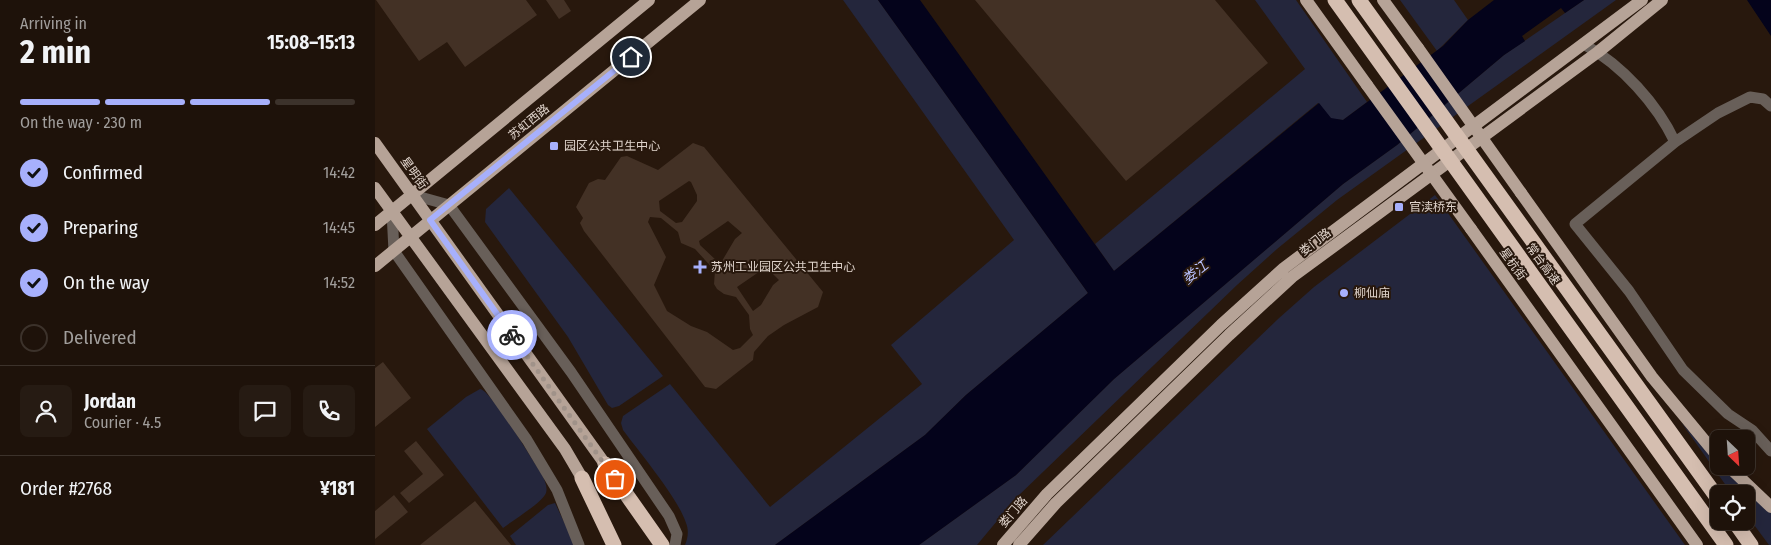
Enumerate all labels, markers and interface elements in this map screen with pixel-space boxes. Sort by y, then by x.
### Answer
text: Arriving in [20,14,87,33]
text: 15:08–15:13 [267,31,355,54]
text: 2 min [20,33,91,71]
pin [610,36,652,78]
icon: home [617,43,645,71]
street label: 苏虹西路 [506,101,552,143]
text: On the way · 230 m [20,113,142,132]
place label: 园区公共卫生中心 [564,139,660,153]
marker: 园区公共卫生中心 [548,140,560,152]
street label: 星明街 [398,154,430,192]
icon: check [20,159,48,187]
text: Confirmed [63,161,143,184]
text: 14:42 [323,163,355,182]
place label: 官渎桥东 [1409,200,1457,214]
marker: 官渎桥东 [1393,201,1405,213]
icon: check [20,214,48,242]
text: Preparing [63,216,138,239]
text: 14:45 [323,218,355,237]
street label: 娄门路 [1297,225,1333,259]
street label: 常台高速 [1523,240,1563,288]
street label: 星杭街 [1497,245,1529,283]
water label: 娄江 [1179,256,1213,288]
marker: 苏州工业园区公共卫生中心 [693,260,707,274]
place label: 苏州工业园区公共卫生中心 [711,260,855,274]
icon: check [20,269,48,297]
text: On the way [63,271,149,294]
text: 14:52 [323,273,355,292]
place label: 柳仙庙 [1354,286,1390,300]
marker: 柳仙庙 [1338,287,1350,299]
courier [487,310,537,360]
icon: bike [498,321,526,349]
text: Delivered [63,326,137,349]
button: person [20,385,72,437]
button: chat [239,385,291,437]
button: phone [303,385,355,437]
text: Jordan [84,390,136,413]
text: Courier · 4.5 [84,413,161,432]
north arrow [1710,430,1755,475]
map controls [1710,430,1755,530]
pin [594,458,636,500]
icon: bag [601,465,629,493]
text: Order #2768 [20,477,112,500]
text: ¥181 [320,477,355,500]
button: locate [1710,485,1755,530]
street label: 娄门路 [996,494,1030,530]

